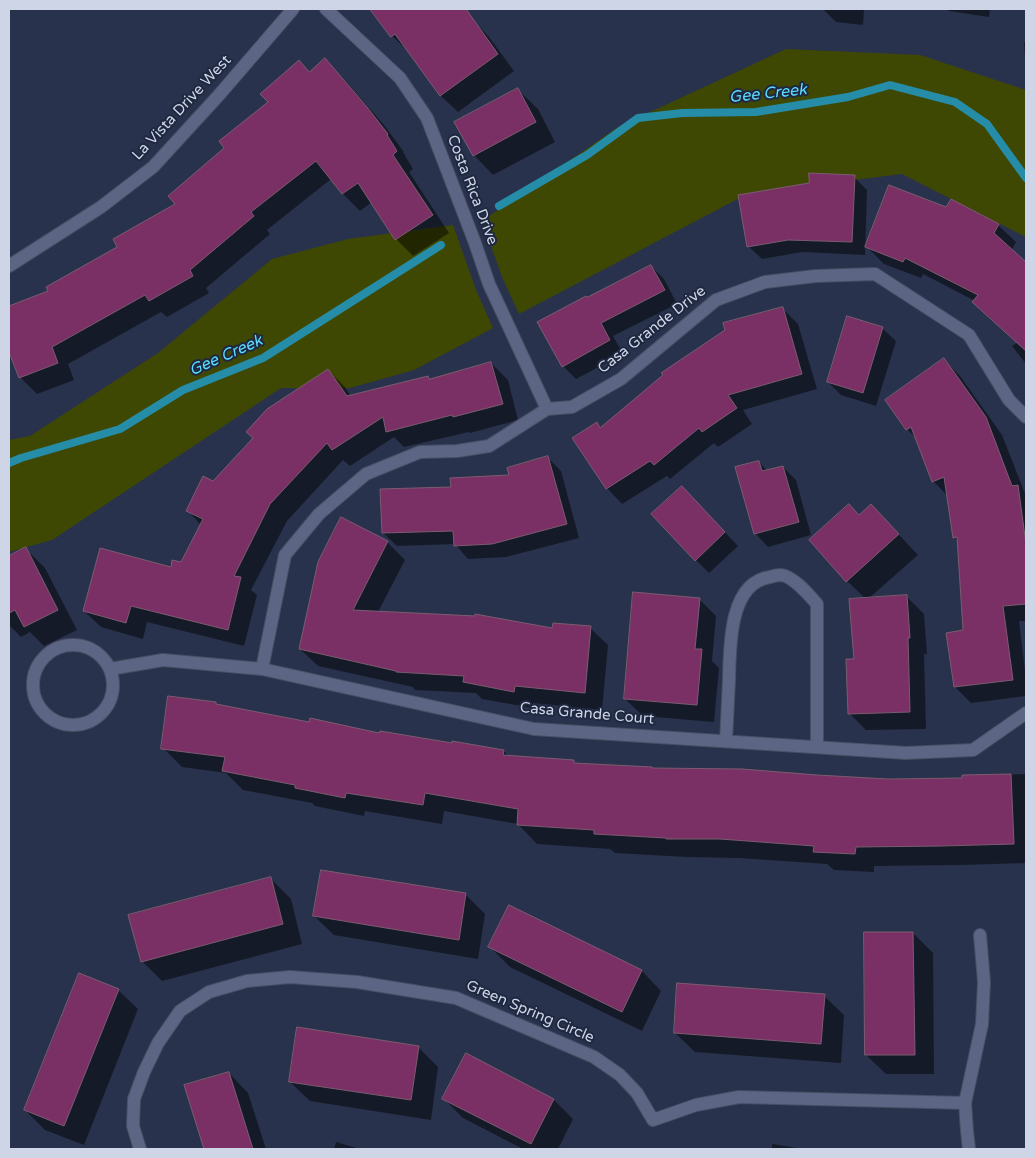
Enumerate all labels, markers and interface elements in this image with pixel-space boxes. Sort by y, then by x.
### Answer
street label: La Vista Drive West [129,52,235,164]
water label: Gee Creek [728,80,808,108]
street label: Costa Rica Drive [443,133,501,247]
street label: Casa Grande Drive [595,282,709,378]
water label: Gee Creek [186,331,266,381]
street label: Casa Grande Court [519,699,655,729]
street label: Green Spring Circle [463,977,597,1047]

